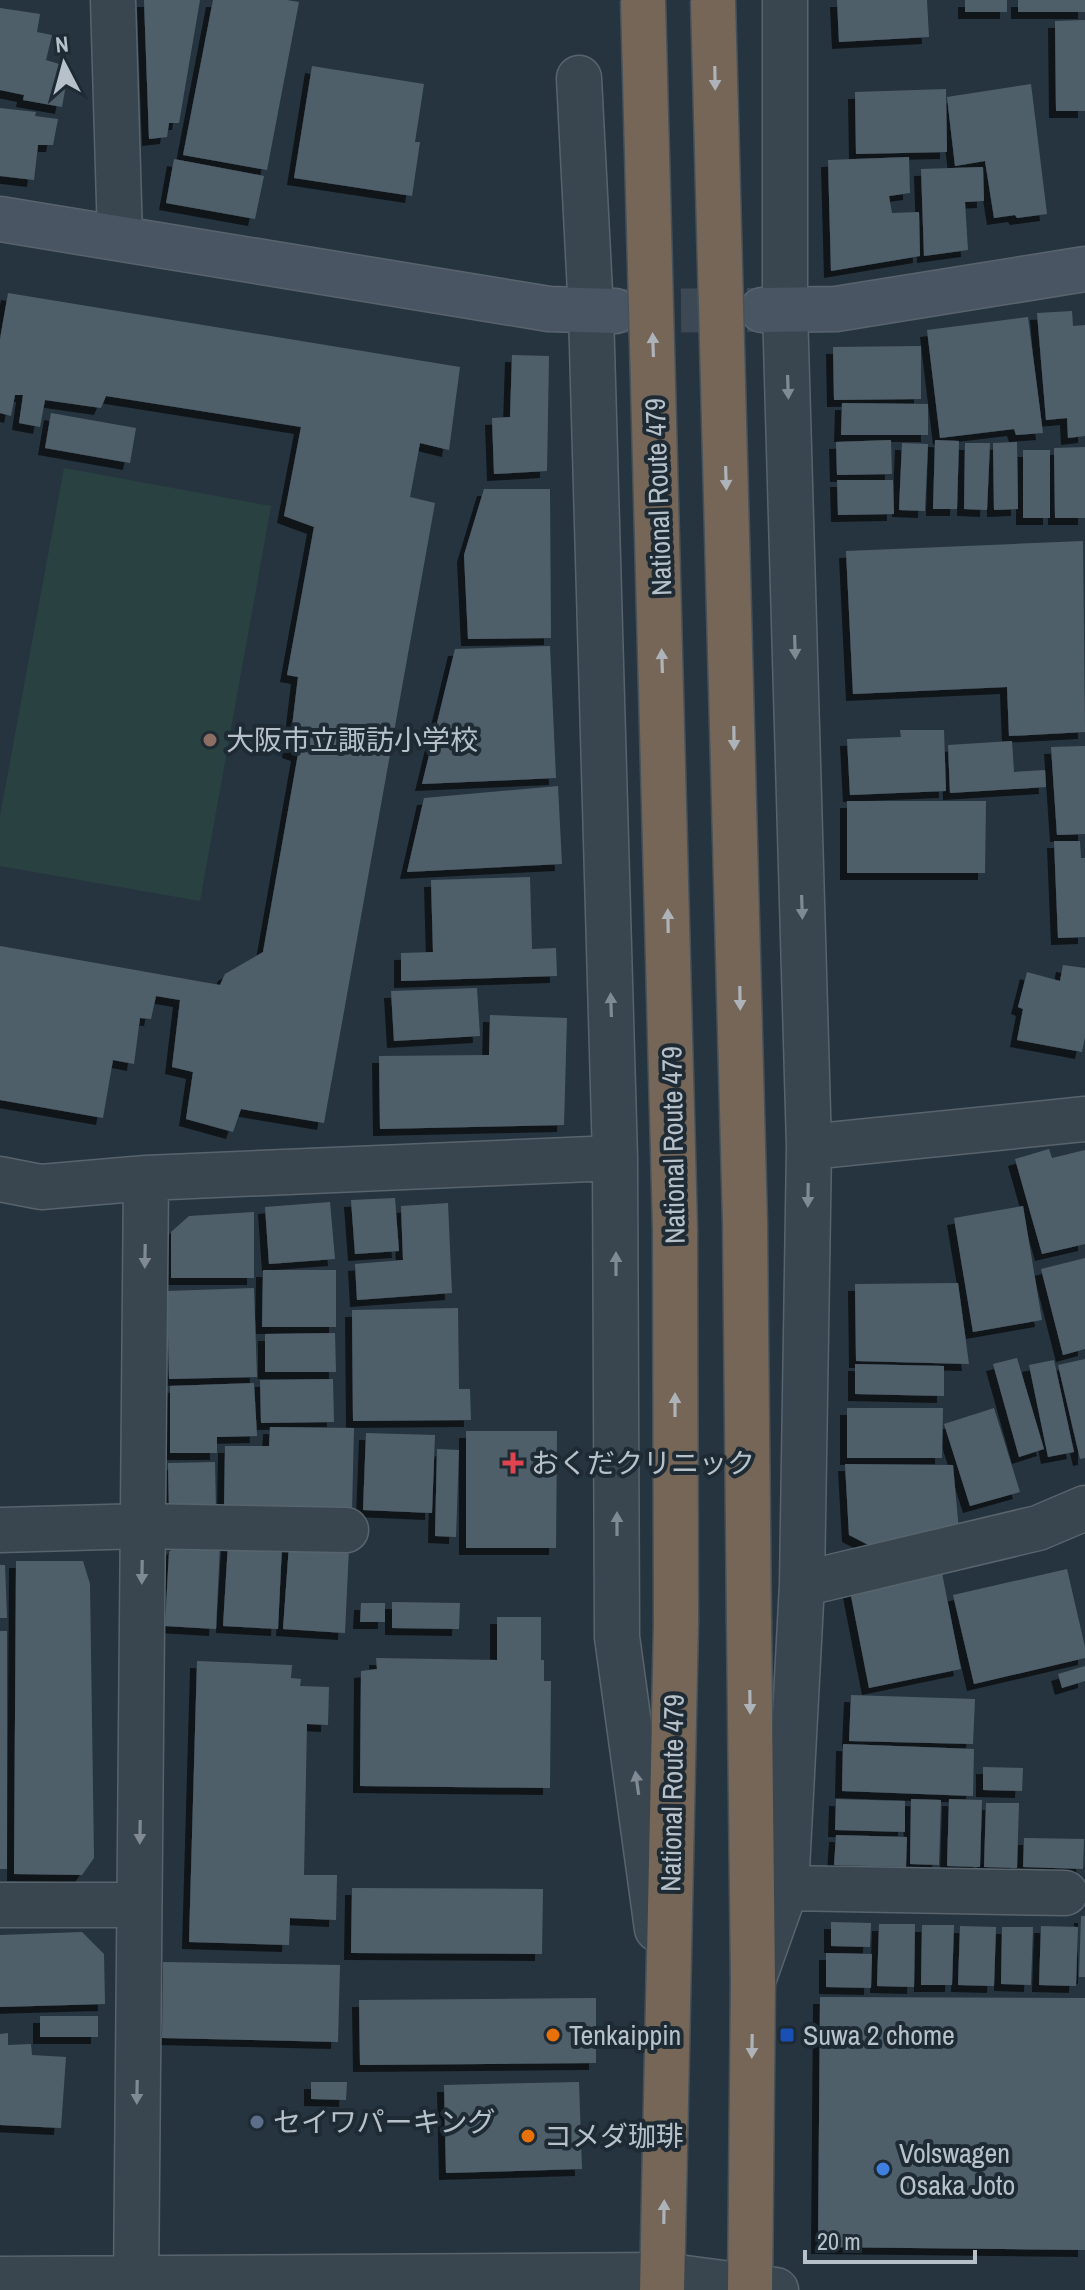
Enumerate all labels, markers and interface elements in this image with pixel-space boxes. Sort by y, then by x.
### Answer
north arrow [24,24,104,104]
text: N [54,29,70,60]
one-way arrow [709,66,721,91]
one-way arrow [647,332,660,357]
one-way arrow [781,375,794,400]
street label: National Route 479 [636,397,680,597]
one-way arrow [720,466,733,491]
one-way arrow [789,635,801,660]
one-way arrow [656,648,669,673]
place label: 大阪市立諏訪小学校 [226,721,478,759]
one-way arrow [727,726,740,751]
marker: 大阪市立諏訪小学校 [201,731,219,749]
one-way arrow [796,895,809,920]
one-way arrow [662,908,675,933]
one-way arrow [734,986,746,1011]
one-way arrow [604,992,617,1017]
street label: National Route 479 [652,1046,694,1244]
one-way arrow [802,1183,814,1208]
one-way arrow [139,1244,152,1269]
one-way arrow [610,1251,622,1276]
one-way arrow [669,1392,681,1417]
place label: おくだクリニック [531,1444,755,1482]
marker: おくだクリニック [502,1452,524,1474]
one-way arrow [611,1511,623,1536]
one-way arrow [136,1560,148,1585]
one-way arrow [744,1690,756,1715]
street label: National Route 479 [651,1694,693,1892]
one-way arrow [630,1770,643,1795]
one-way arrow [134,1820,146,1845]
place label: Tenkaippin [569,2016,681,2054]
place label: Suwa 2 chome [803,2016,955,2054]
marker: Tenkaippin [544,2026,562,2044]
marker: Suwa 2 chome [778,2026,796,2044]
one-way arrow [746,2034,758,2059]
one-way arrow [131,2080,144,2105]
place label: セイワパーキング [273,2103,496,2141]
marker: セイワパーキング [248,2113,266,2131]
place label: コメダ珈琲 [544,2117,684,2155]
marker: コメダ珈琲 [519,2127,537,2145]
place label: Volswagen Osaka Joto [899,2134,1015,2204]
marker: Volswagen Osaka Joto [874,2160,892,2178]
one-way arrow [657,2199,670,2224]
scale bar [805,2214,975,2264]
text: 20 m [817,2225,861,2257]

